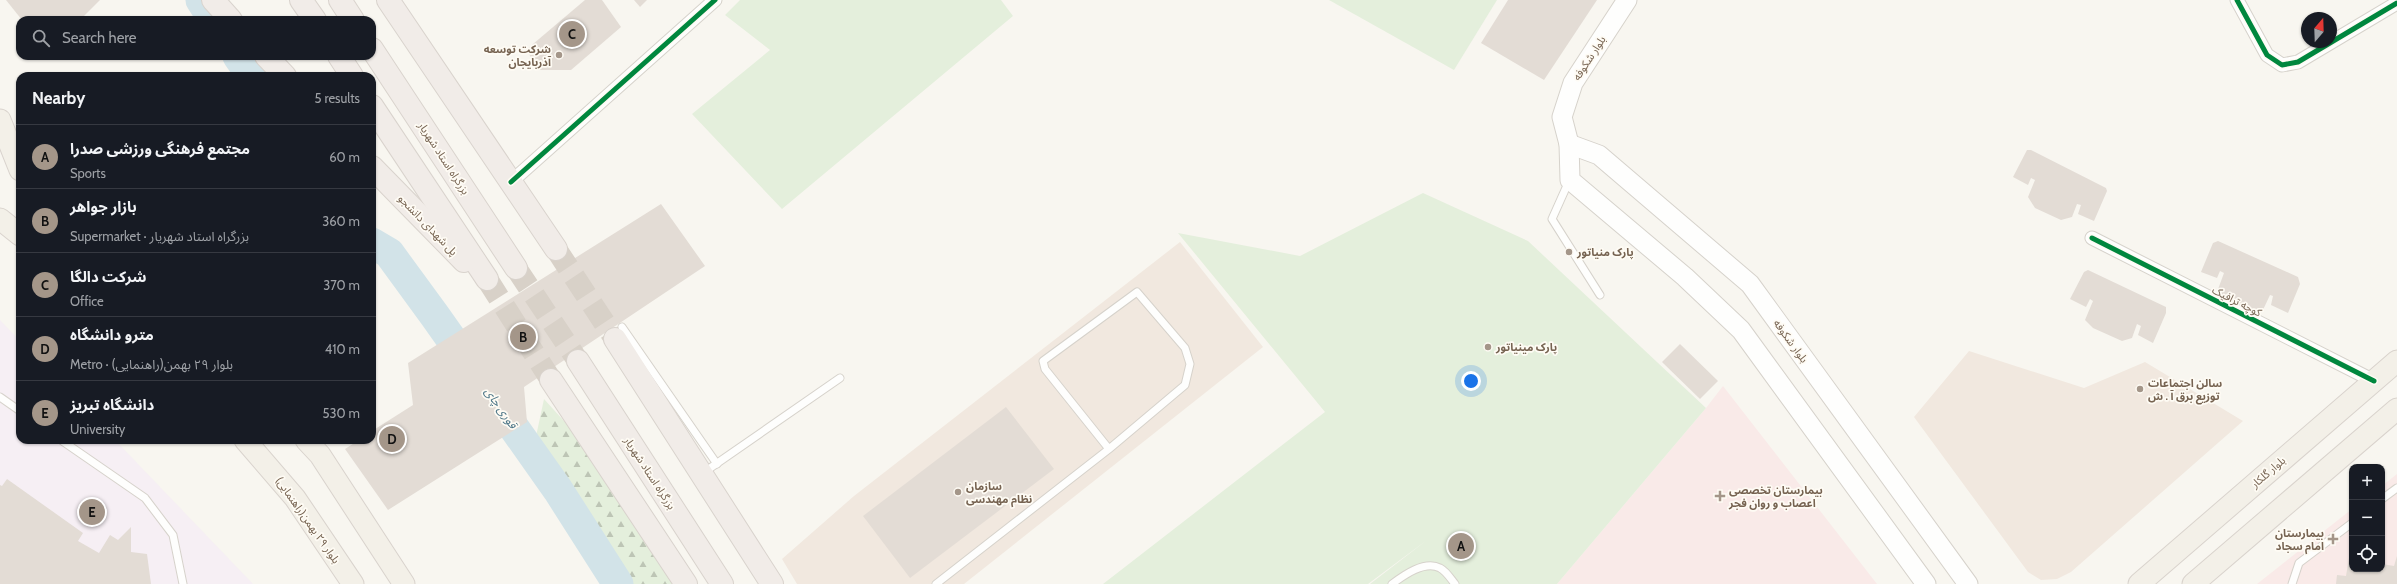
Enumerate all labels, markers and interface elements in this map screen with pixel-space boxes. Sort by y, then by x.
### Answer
north arrow [2301,12,2337,48]
search box [16,16,376,60]
pin: C [559,19,585,49]
icon: search [30,27,52,49]
text: Search here [62,29,137,47]
street label: بلوار شکوفه [1569,33,1609,83]
place label: شرکت توسعه آذربایجان [484,42,551,69]
marker: شرکت توسعه آذربایجان [554,50,564,60]
text: Nearby [32,88,85,108]
text: 5 results [314,90,360,106]
street label: بزرگراه استاد شهریار [415,118,473,197]
text: مجتمع فرهنگی ورزشی صدرا [70,140,250,158]
text: A [41,149,49,165]
text: 60 m [329,149,360,165]
text: Sports [70,165,106,181]
street label: پل شهدای دانشجو [395,191,461,259]
text: بازار جواهر [70,198,137,216]
text: B [41,213,49,229]
text: 360 m [322,213,360,229]
text: Supermarket · بزرگراه استاد شهریار [70,228,249,244]
place label: پارک منیاتور [1576,245,1634,260]
marker: پارک منیاتور [1564,247,1574,257]
text: شرکت دالگا [70,268,146,286]
text: C [41,277,49,293]
text: 370 m [323,277,360,293]
street label: کوچه ترافیک [2209,283,2265,321]
text: Office [70,293,104,309]
street label: بلوار شکوفه [1771,317,1811,365]
pin: B [510,322,536,352]
text: مترو دانشگاه [70,326,154,344]
place label: پارک مینیاتور [1495,340,1557,355]
text: D [40,341,50,357]
text: 410 m [325,341,360,357]
marker: پارک مینیاتور [1483,342,1493,352]
text: Metro · بلوار ٢٩ بهمن(راهنمایی) [70,356,233,372]
your location [1461,371,1481,391]
place label: سالن اجتماعات توزیع برق آ . ش [2148,376,2222,405]
water label: قوری چای [481,384,522,433]
marker: سالن اجتماعات توزیع برق آ . ش [2135,384,2145,394]
text: دانشگاه تبریز [70,396,154,414]
text: E [41,405,49,421]
text: 530 m [323,405,360,421]
text: University [70,421,125,437]
pin: D [379,424,405,454]
street label: بزرگراه استاد شهریار [621,433,679,512]
street label: بلوار گلکار [2247,453,2288,491]
map controls [2349,464,2385,572]
button: + [2349,464,2385,500]
street label: بلوار ٢٩ بهمن(راهنمایی) [273,474,343,566]
place label: سازمان نظام مهندسی [966,479,1032,508]
place label: بیمارستان تخصصی اعصاب و روان فجر [1728,483,1823,510]
marker: سازمان نظام مهندسی [953,487,963,497]
marker: بیمارستان تخصصی اعصاب و روان فجر [1714,490,1726,502]
pin: E [79,497,105,527]
button: − [2349,500,2385,536]
place label: بیمارستان امام سجاد [2275,526,2324,555]
pin: A [1448,531,1474,561]
marker: بیمارستان امام سجاد [2327,533,2339,545]
button: locate [2349,536,2385,572]

